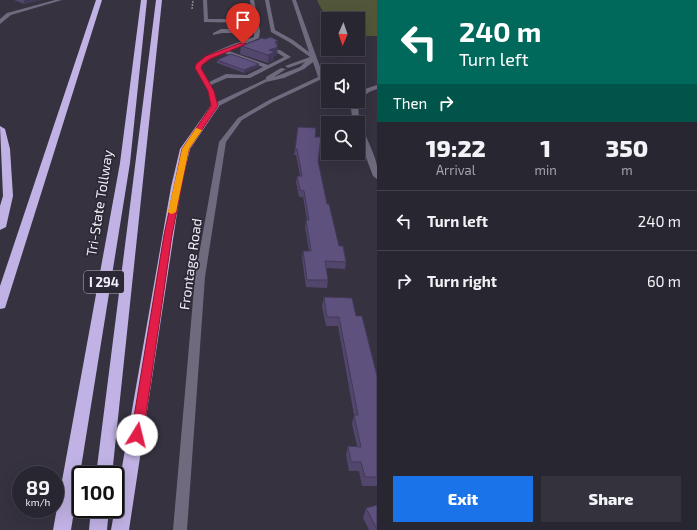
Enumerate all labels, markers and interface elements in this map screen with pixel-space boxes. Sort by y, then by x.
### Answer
pin [226,3,260,44]
icon: arrive [232,9,254,31]
north arrow [321,12,365,56]
map controls [321,12,365,160]
text: 240 m [459,14,542,48]
icon: left [393,16,445,68]
text: Turn left [459,48,529,70]
button: sound [321,64,365,108]
icon: right [435,92,457,114]
text: Then [393,94,427,112]
button: search [321,116,365,160]
text: 19:22 [426,133,486,162]
text: 1 [540,133,551,162]
text: 350 [606,133,648,162]
street label: Tri-State Tollway [82,148,116,258]
text: Arrival [436,162,476,178]
text: min [535,162,557,178]
text: m [621,162,633,178]
icon: left [393,210,415,232]
text: Turn left [427,212,488,230]
text: 240 m [638,212,681,230]
street label: Frontage Road [175,217,205,311]
icon: right [393,270,415,292]
road number: I 294 [84,271,124,293]
text: Turn right [427,272,497,290]
text: 60 m [647,272,681,290]
position arrow [116,414,158,456]
speed limit sign: 100 [72,466,124,518]
text: 89 [26,475,50,499]
button: Exit [393,476,533,522]
button: Share [541,476,681,522]
text: km/h [26,496,50,508]

